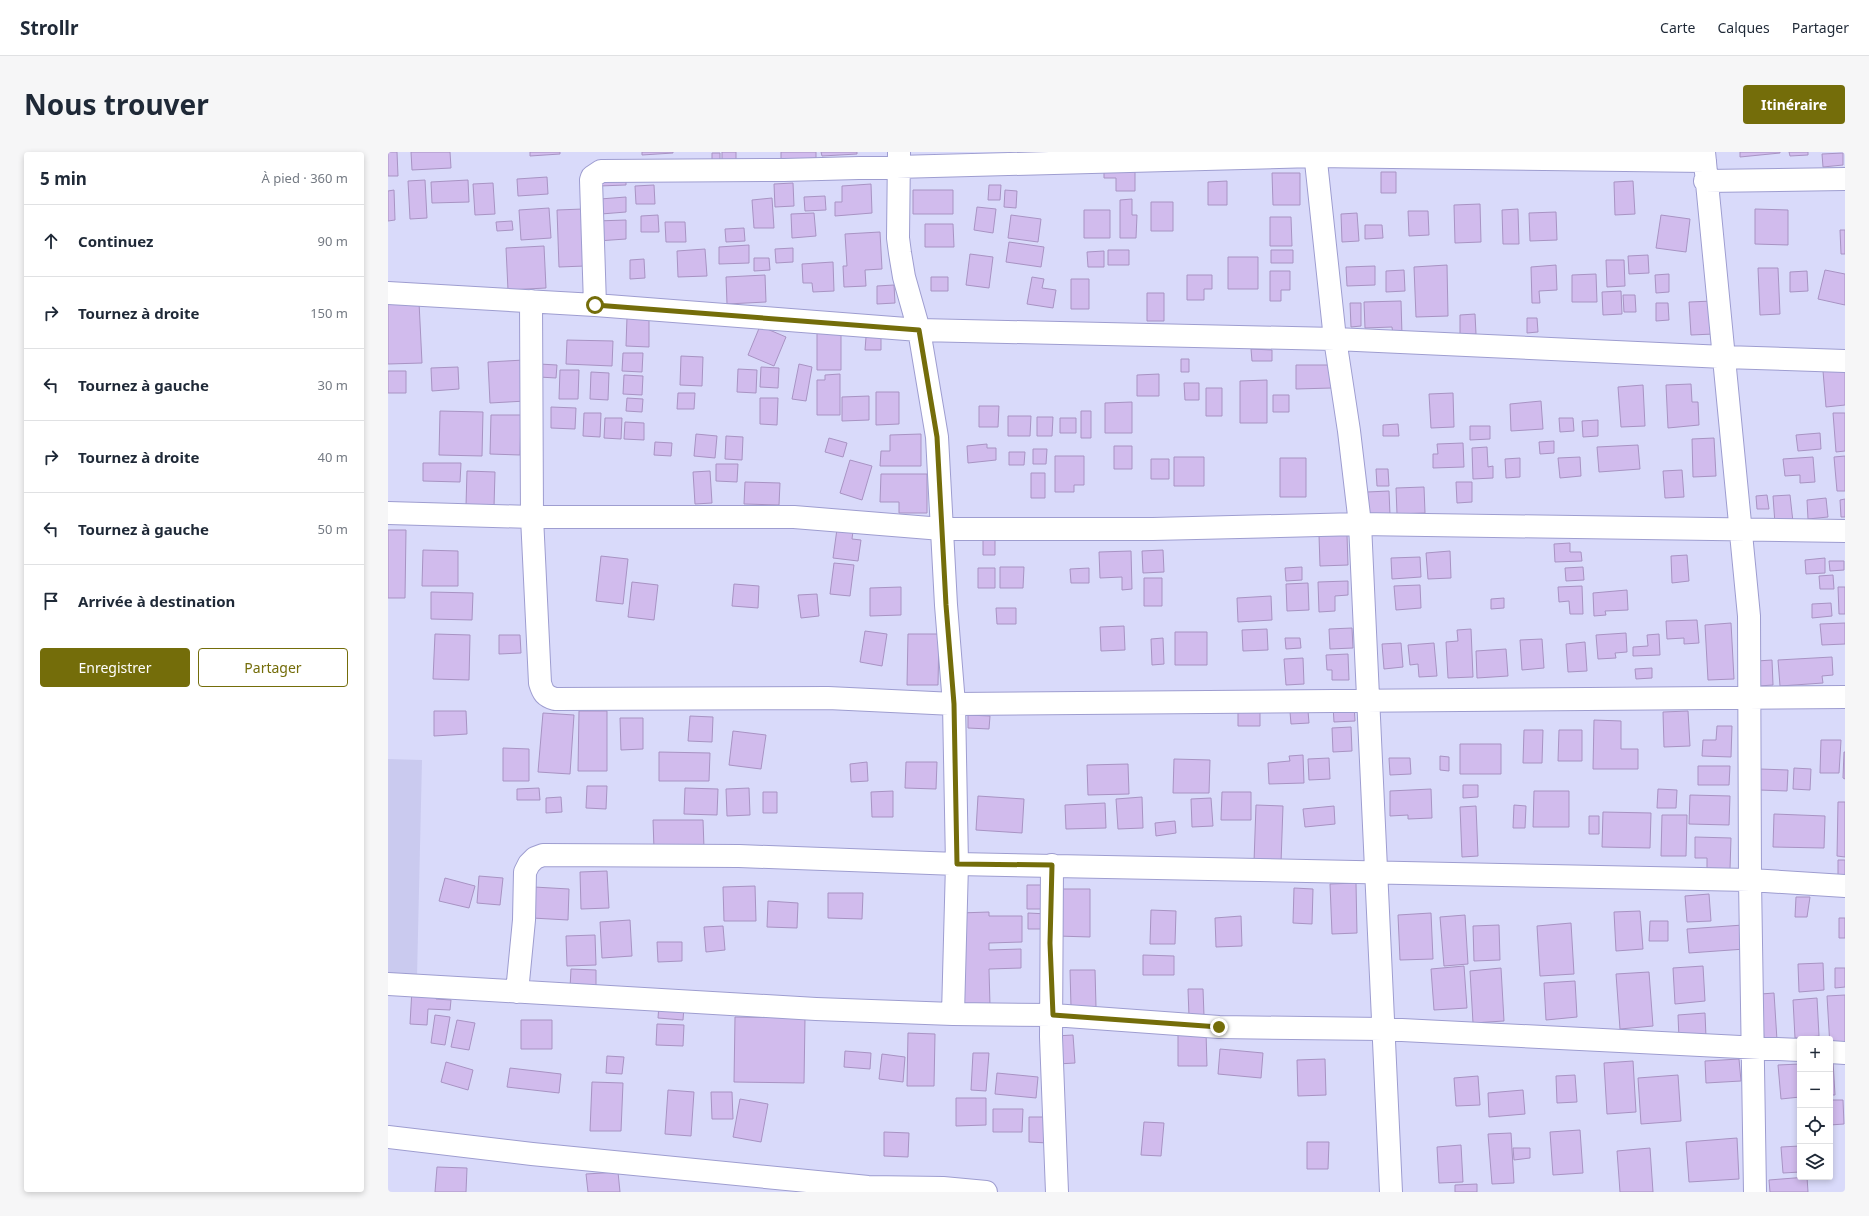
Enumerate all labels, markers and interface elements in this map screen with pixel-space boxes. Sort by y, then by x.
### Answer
text: Strollr [20,15,79,41]
text: Carte [1660,18,1696,37]
text: Calques [1718,18,1770,37]
text: Partager [1792,18,1849,37]
text: Nous trouver [24,85,209,123]
button: Itinéraire [1743,85,1845,124]
text: 5 min [40,167,87,190]
text: À pied · 360 m [262,169,348,187]
icon: ahead [40,230,62,252]
text: Continuez [78,231,153,251]
text: 90 m [318,232,348,250]
route start [586,296,604,314]
icon: right [40,302,62,324]
text: Tournez à droite [78,303,199,323]
text: 150 m [310,304,348,322]
icon: left [40,374,62,396]
text: Tournez à gauche [78,375,209,395]
text: 30 m [318,376,348,394]
icon: right [40,446,62,468]
text: Tournez à droite [78,447,199,467]
text: 40 m [318,448,348,466]
icon: left [40,518,62,540]
text: Tournez à gauche [78,519,209,539]
text: 50 m [318,520,348,538]
icon: arrive [40,590,62,612]
text: Arrivée à destination [78,591,235,611]
button: Enregistrer [40,648,190,687]
button: Partager [198,648,348,687]
route end [1210,1018,1228,1036]
map controls [1797,1036,1833,1180]
button: + [1797,1036,1833,1072]
button: − [1797,1072,1833,1108]
button: locate [1797,1108,1833,1144]
button: layers [1797,1144,1833,1180]

